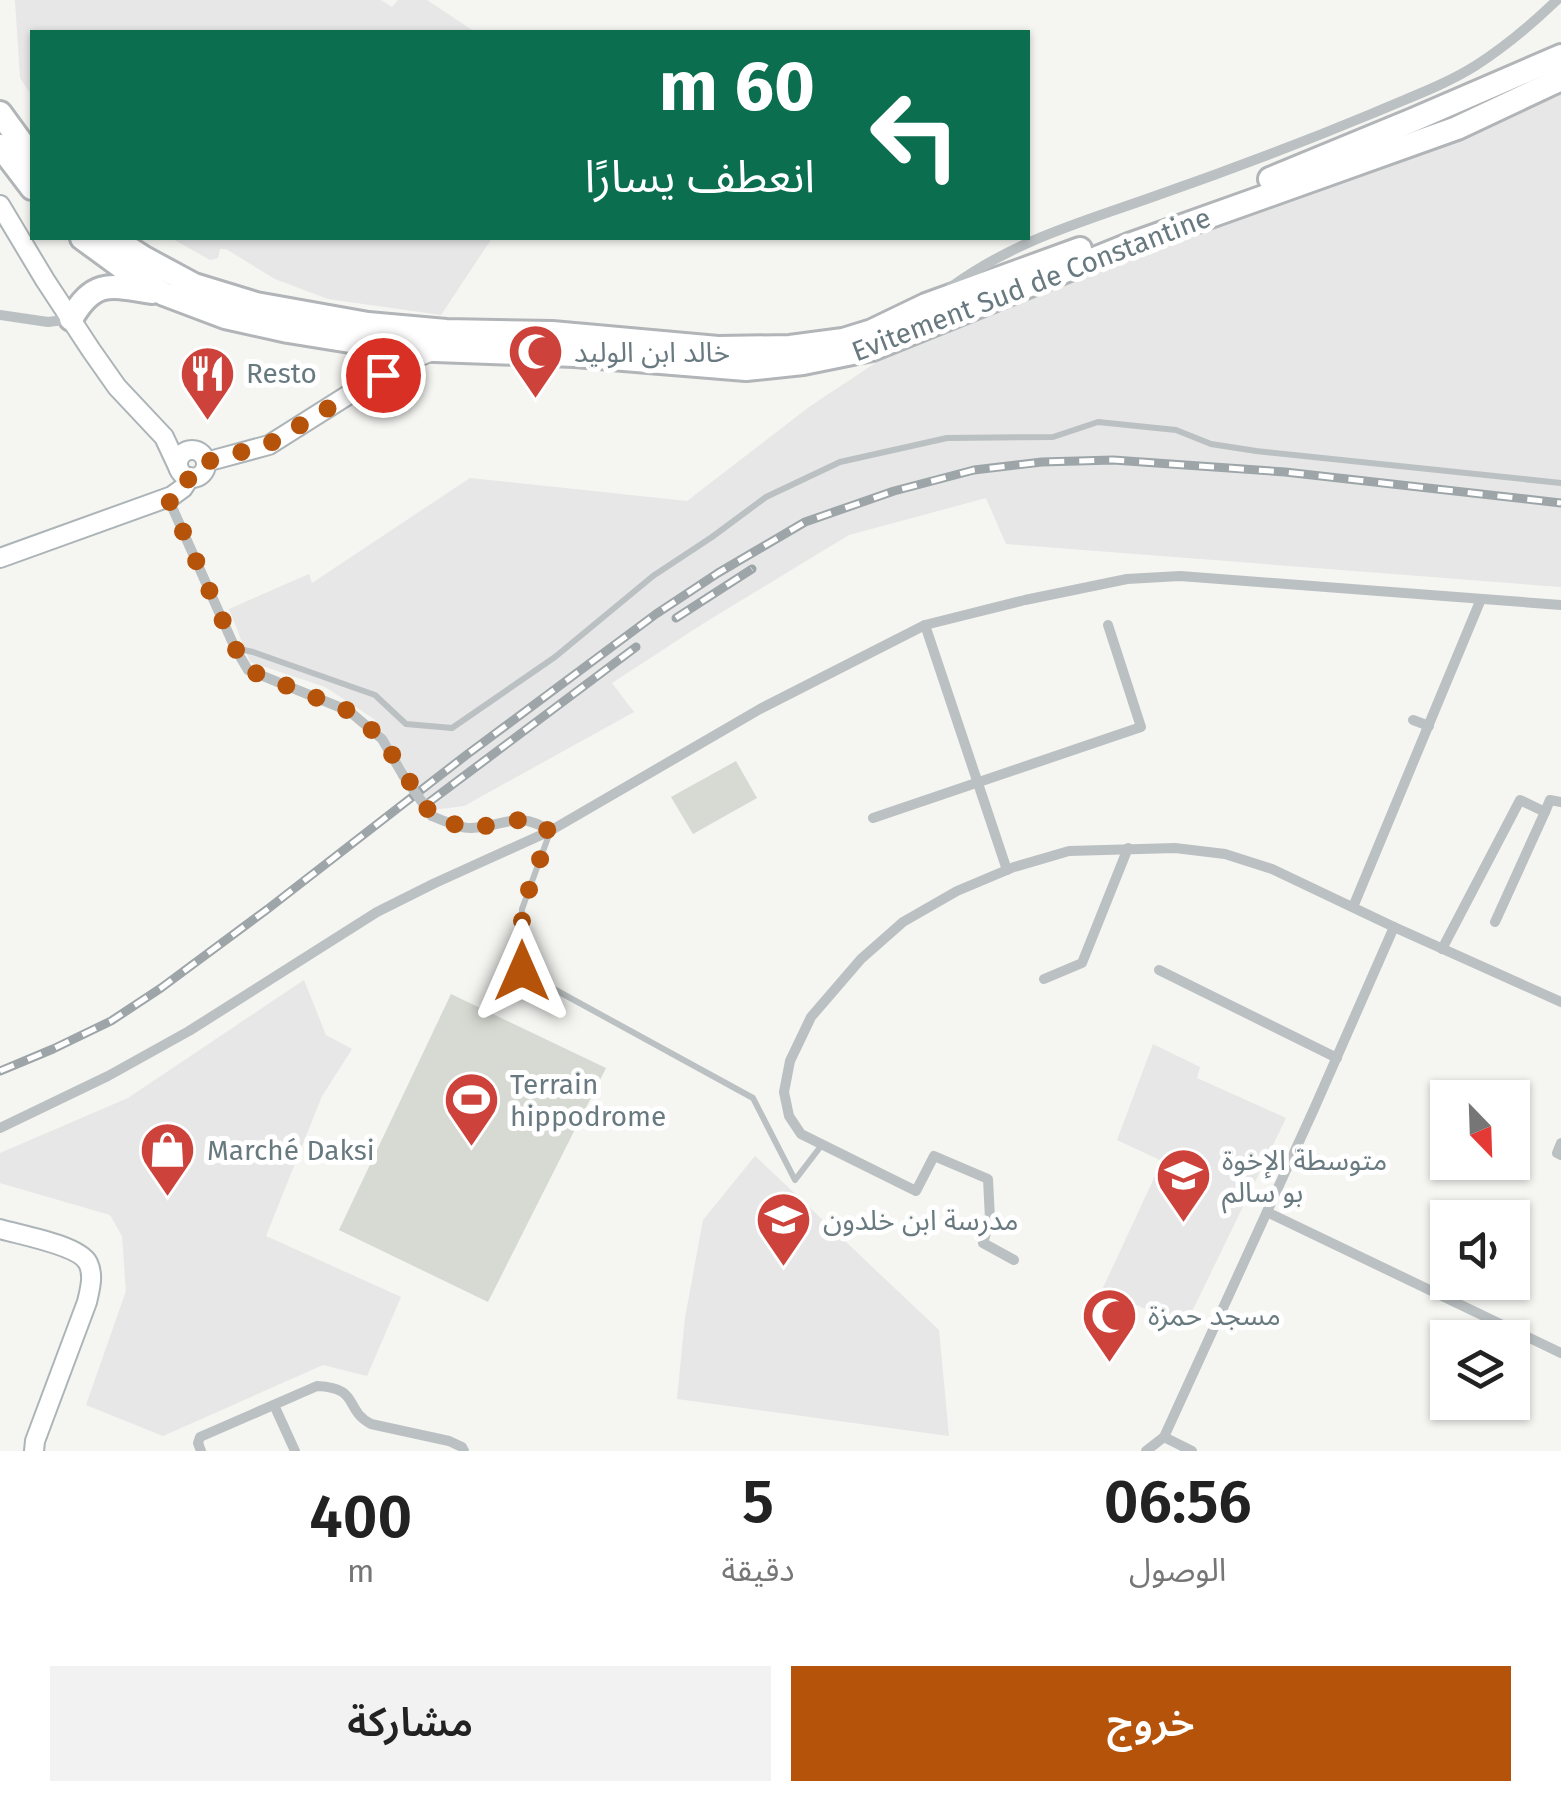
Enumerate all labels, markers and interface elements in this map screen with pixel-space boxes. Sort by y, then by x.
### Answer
text: 60 m [659,45,815,129]
icon: left [850,70,980,200]
text: انعطف يسارًا [585,150,815,204]
street label: Evitement Sud de Constantine [847,201,1215,368]
mosque icon: خالد ابن الوليد [505,322,565,401]
pin [341,333,426,418]
place label: خالد ابن الوليد [574,336,730,369]
restaurant icon: Resto [177,343,237,422]
icon: arrive [356,348,411,403]
place label: Resto [246,357,317,390]
position arrow [470,919,574,1023]
place label: Terrain hippodrome [510,1068,666,1133]
sports icon: Terrain hippodrome [441,1070,501,1149]
north arrow [1430,1080,1530,1180]
map controls [1430,1080,1530,1420]
shop icon: Marché Daksi [138,1120,198,1199]
place label: Marché Daksi [207,1134,375,1167]
place label: متوسطة الإخوة بو سالم [1222,1144,1387,1214]
school or university icon: متوسطة الإخوة بو سالم [1153,1146,1213,1225]
school or university icon: مدرسة ابن خلدون [754,1190,814,1269]
button: sound [1430,1200,1530,1300]
place label: مدرسة ابن خلدون [823,1204,1019,1237]
mosque icon: مسجد حمزة [1079,1285,1139,1364]
place label: مسجد حمزة [1148,1299,1281,1332]
button: layers [1430,1320,1530,1420]
text: 5 [742,1466,774,1538]
text: 06:56 [1104,1466,1252,1538]
text: 400 [309,1481,412,1553]
text: دقيقة [722,1551,794,1589]
text: الوصول [1129,1551,1226,1589]
text: m [347,1552,375,1590]
button: مشاركة [50,1666,771,1781]
button: خروج [791,1666,1511,1781]

